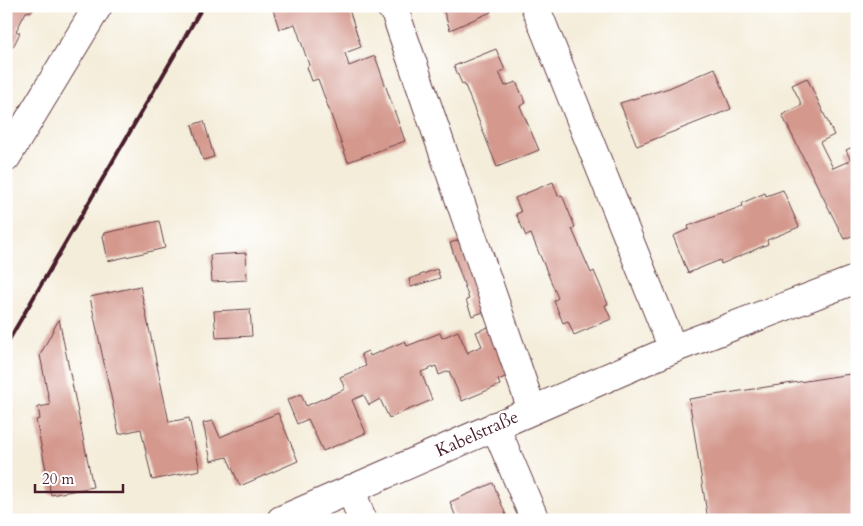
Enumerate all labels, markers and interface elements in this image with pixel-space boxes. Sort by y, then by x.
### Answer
street label: Kabelstraße [431,405,523,463]
scale bar [35,461,122,493]
text: 20 m [42,469,74,489]

